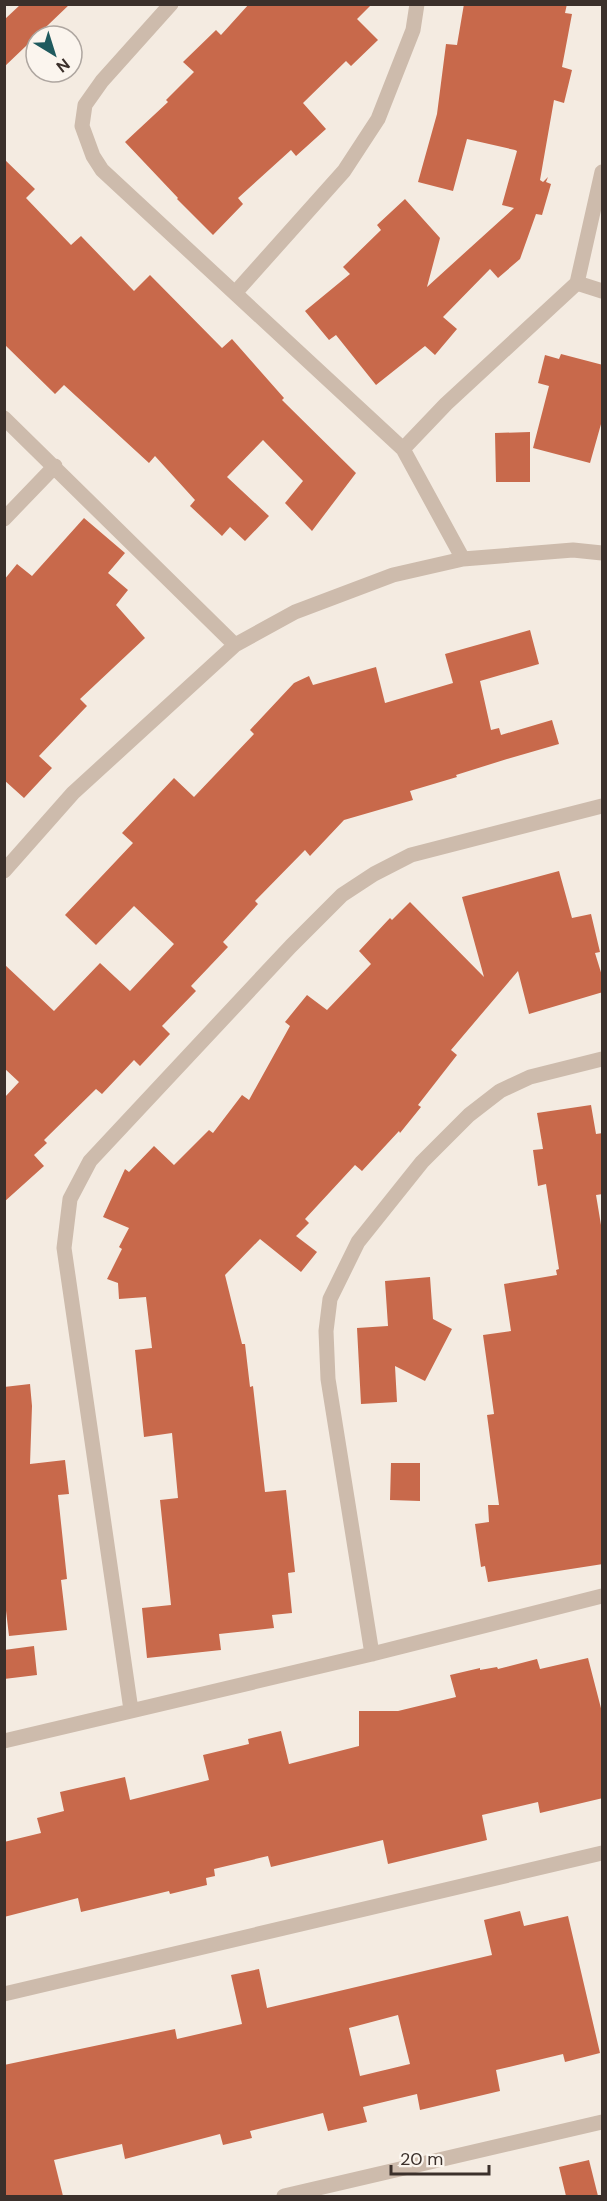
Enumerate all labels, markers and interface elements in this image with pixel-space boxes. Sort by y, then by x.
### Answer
north arrow [24,24,84,84]
text: N [52,54,74,77]
scale bar [391,2138,488,2176]
text: 20 m [400,2147,443,2171]

